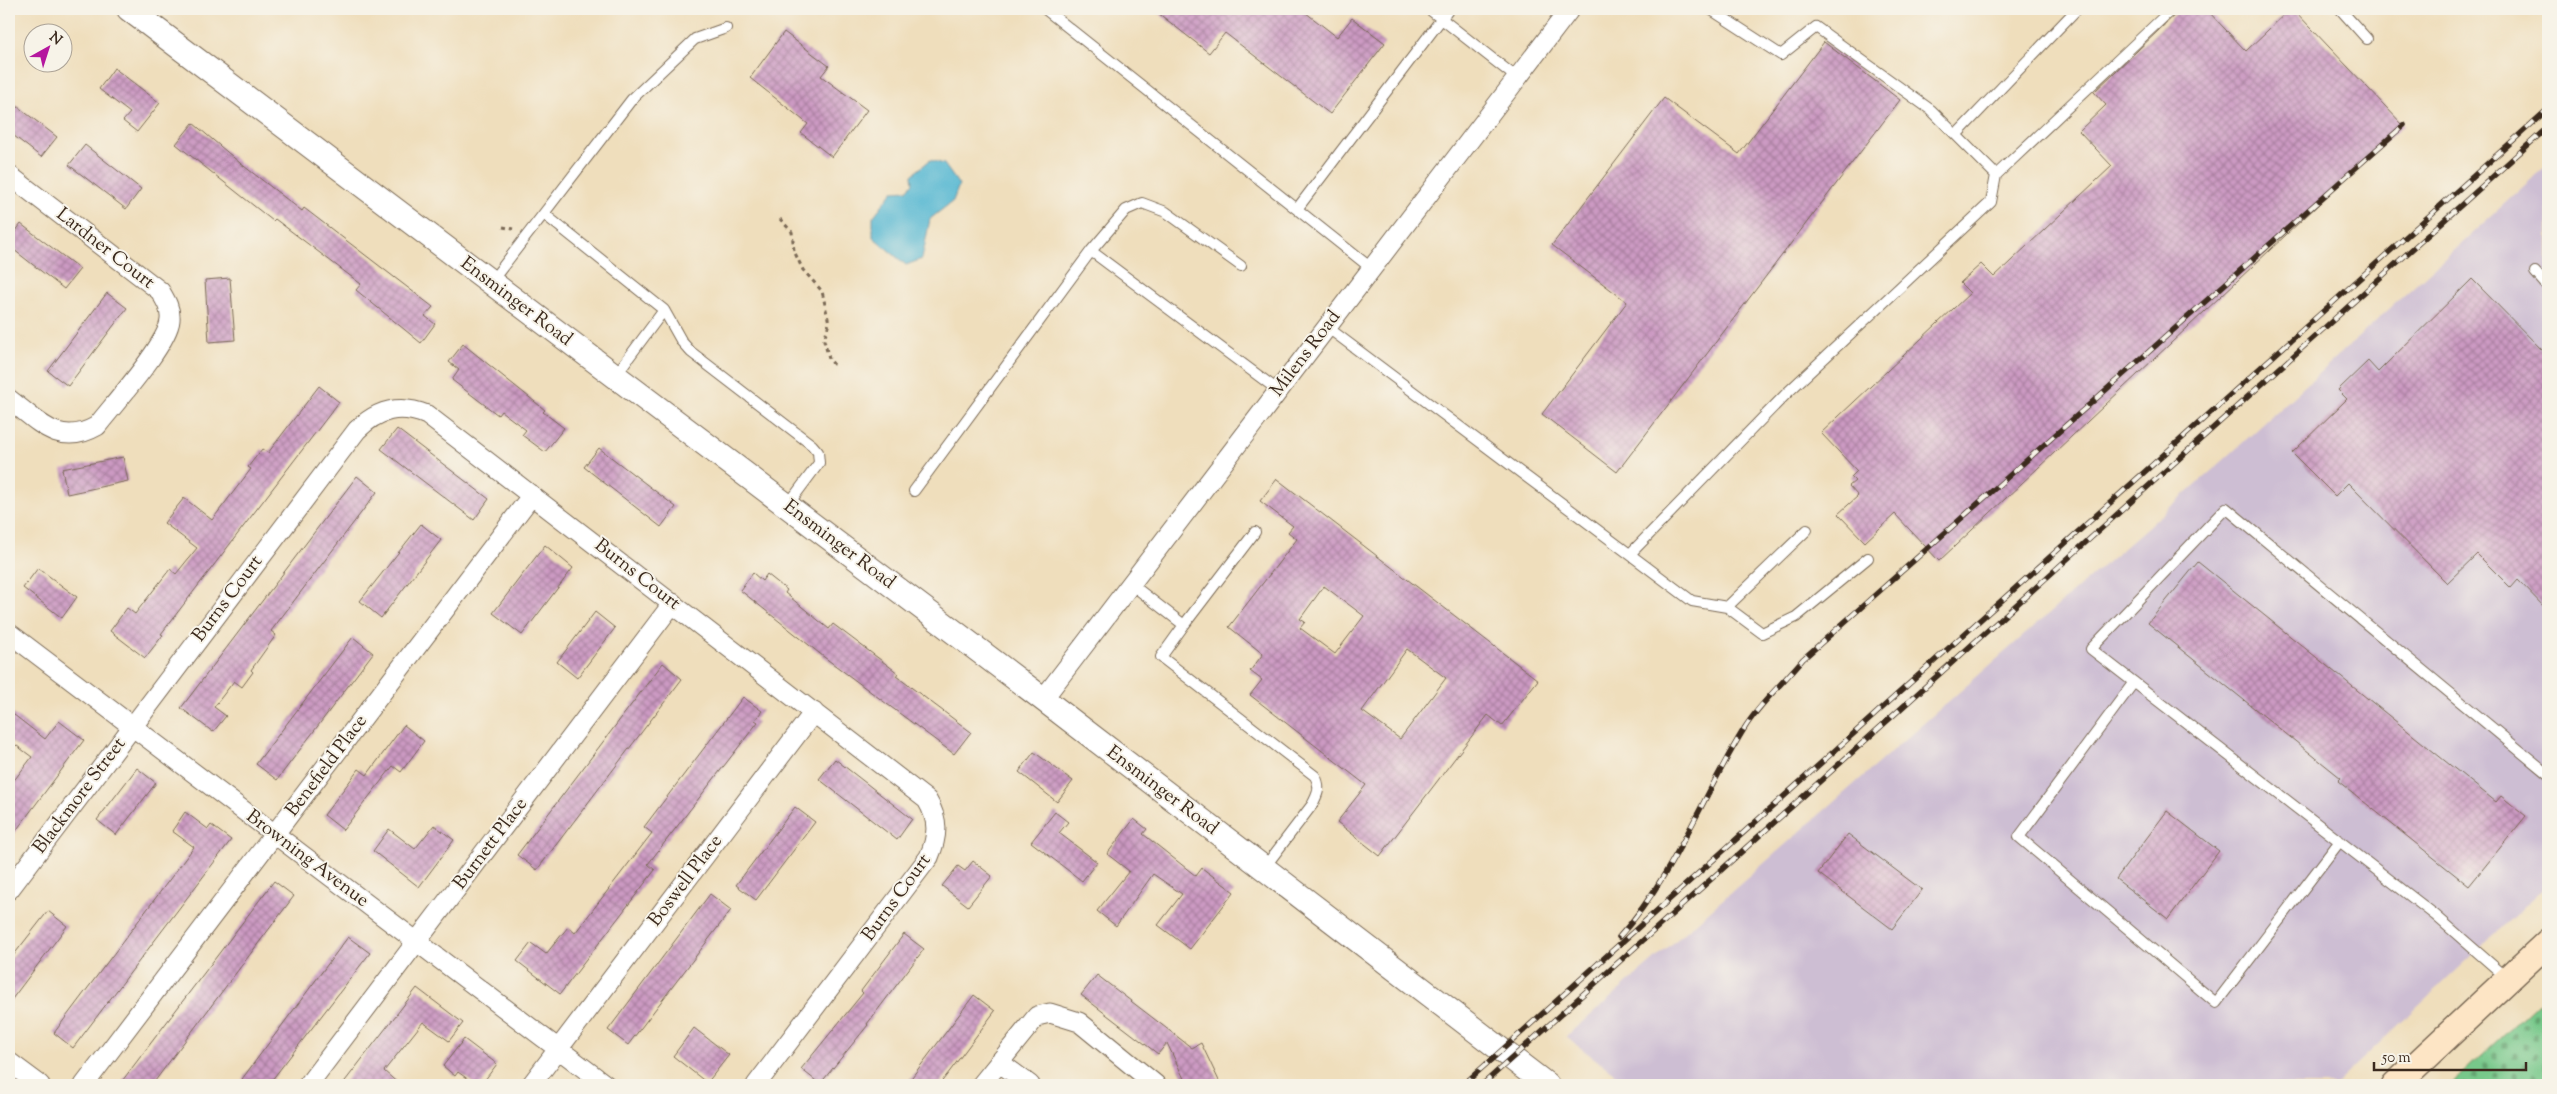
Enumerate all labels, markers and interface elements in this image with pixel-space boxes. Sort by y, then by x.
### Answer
north arrow [22,22,72,72]
text: N [44,28,66,51]
street label: Lardner Court [50,202,160,296]
street label: Ensminger Road [454,251,578,353]
street label: Milens Road [1264,305,1348,403]
street label: Ensminger Road [777,494,901,596]
street label: Burns Court [588,533,686,618]
street label: Burns Court [186,550,270,648]
street label: Benefield Place [280,709,374,823]
street label: Blackmore Street [27,732,133,860]
street label: Ensminger Road [1100,740,1224,842]
street label: Burnett Place [447,792,535,896]
street label: Browning Avenue [240,804,374,914]
street label: Boswell Place [642,829,730,933]
street label: Burns Court [856,848,938,947]
scale bar [2374,1039,2527,1071]
text: 50 m [2381,1048,2411,1069]

